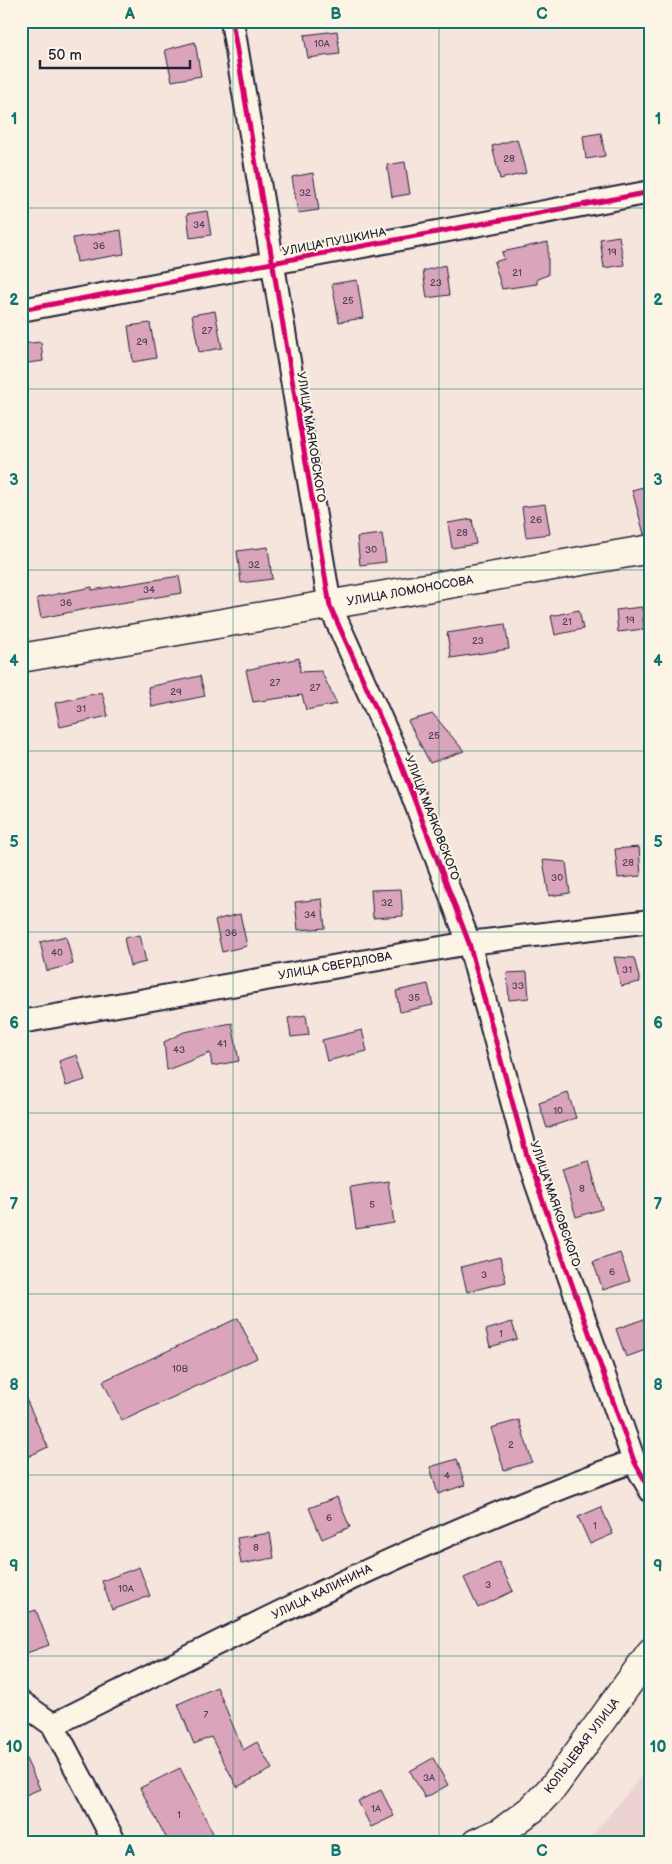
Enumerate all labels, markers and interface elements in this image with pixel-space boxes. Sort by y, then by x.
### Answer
text: A [124,5,135,24]
text: B [330,5,342,24]
text: C [536,5,548,24]
scale bar [40,38,190,70]
house number: 10А [314,38,331,50]
text: 50 m [48,46,82,65]
text: 1 [11,110,17,129]
text: 1 [655,110,661,129]
house number: 28 [503,153,515,165]
house number: 32 [299,187,311,199]
house number: 34 [193,219,205,231]
street label: УЛИЦА ПУШКИНА [281,224,388,259]
house number: 36 [93,240,105,252]
house number: 19 [607,246,617,258]
house number: 21 [512,267,522,279]
house number: 23 [430,277,442,289]
text: 2 [9,291,19,310]
text: 2 [653,291,663,310]
house number: 25 [342,295,354,307]
house number: 27 [202,325,212,337]
house number: 29 [136,336,148,348]
street label: УЛИЦА МАЯКОВСКОГО [293,370,329,504]
text: 3 [9,471,19,490]
text: 3 [653,471,663,490]
house number: 26 [530,514,542,526]
house number: 28 [456,527,468,539]
house number: 30 [365,544,377,556]
house number: 32 [248,559,260,571]
street label: УЛИЦА ЛОМОНОСОВА [346,572,475,610]
house number: 34 [143,584,155,596]
house number: 36 [60,597,72,609]
house number: 19 [625,614,635,626]
house number: 21 [562,616,572,628]
house number: 23 [472,635,484,647]
text: 4 [9,652,19,671]
text: 4 [653,652,663,671]
house number: 27 [270,677,280,689]
house number: 27 [310,682,320,694]
house number: 29 [170,686,182,698]
house number: 31 [76,703,86,715]
house number: 25 [428,730,440,742]
street label: УЛИЦА МАЯКОВСКОГО [401,753,463,883]
text: 5 [9,833,19,852]
text: 5 [653,833,663,852]
house number: 28 [622,857,634,869]
house number: 30 [551,872,563,884]
house number: 32 [381,897,393,909]
house number: 34 [304,909,316,921]
house number: 36 [225,927,237,939]
house number: 40 [51,947,63,959]
street label: УЛИЦА СВЕРДЛОВА [277,949,394,983]
house number: 31 [622,964,632,976]
house number: 33 [512,980,524,992]
house number: 35 [408,992,420,1004]
text: 6 [9,1014,19,1033]
text: 6 [653,1014,663,1033]
house number: 41 [217,1038,227,1050]
house number: 43 [173,1044,185,1056]
house number: 10 [553,1105,563,1117]
street label: УЛИЦА МАЯКОВСКОГО [526,1139,584,1269]
house number: 8 [579,1183,585,1195]
text: 7 [10,1195,19,1214]
text: 7 [654,1195,663,1214]
house number: 5 [369,1199,375,1211]
house number: 6 [609,1266,615,1278]
house number: 3 [481,1269,487,1281]
house number: 1 [499,1328,503,1340]
house number: 10В [172,1363,189,1375]
text: 8 [9,1376,19,1395]
text: 8 [653,1376,663,1395]
house number: 2 [508,1439,514,1451]
house number: 4 [444,1470,450,1482]
house number: 6 [326,1512,332,1524]
house number: 1 [593,1520,597,1532]
house number: 8 [253,1542,259,1554]
text: 9 [9,1557,19,1576]
text: 9 [653,1557,663,1576]
street label: УЛИЦА КАЛИНИНА [269,1561,375,1623]
house number: 3 [485,1579,491,1591]
house number: 10А [118,1583,135,1595]
street label: КОЛЬЦЕВАЯ УЛИЦА [541,1695,623,1797]
house number: 7 [204,1709,209,1721]
text: 10 [6,1738,22,1757]
text: 10 [650,1738,666,1757]
house number: 3А [423,1772,436,1784]
house number: 1А [371,1803,382,1815]
house number: 1 [177,1809,181,1821]
text: A [124,1842,135,1861]
text: B [330,1842,342,1861]
text: C [536,1842,548,1861]

